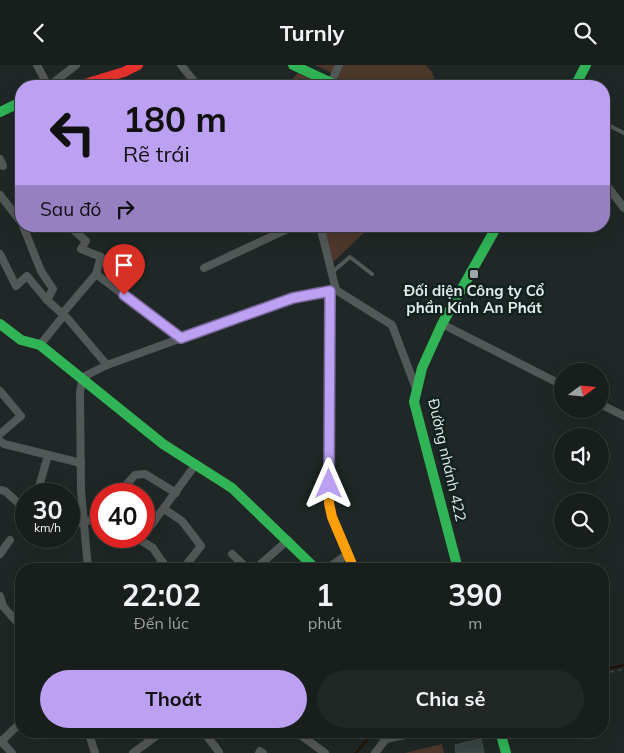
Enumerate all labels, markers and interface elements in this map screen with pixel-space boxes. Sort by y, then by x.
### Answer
icon: back [25,19,53,47]
text: Turnly [280,19,344,47]
icon: search [571,19,599,47]
text: 180 m [123,97,227,141]
icon: left [40,100,105,165]
text: Rẽ trái [123,140,190,168]
icon: right [111,195,139,223]
text: Sau đó [40,197,101,221]
pin [103,244,145,295]
icon: arrive [110,251,138,279]
marker: Đối diện Công ty Cổ phần Kính An Phát [468,268,480,280]
place label: Đối diện Công ty Cổ phần Kính An Phát [403,281,544,317]
north arrow [554,363,609,417]
map controls [554,363,609,548]
street label: Đường nhánh 422 [424,397,471,523]
button: sound [554,428,609,483]
position arrow [302,457,354,509]
speed limit sign: 40 [90,483,155,548]
button: search [554,493,609,548]
text: 30 [32,494,63,525]
text: km/h [34,520,61,535]
text: 22:02 [122,576,201,614]
text: 1 [316,576,334,614]
text: 390 [448,576,502,614]
text: Đến lúc [134,613,189,633]
text: phút [308,613,342,633]
text: m [468,613,482,633]
button: Thoát [40,670,307,728]
button: Chia sẻ [317,670,584,728]

